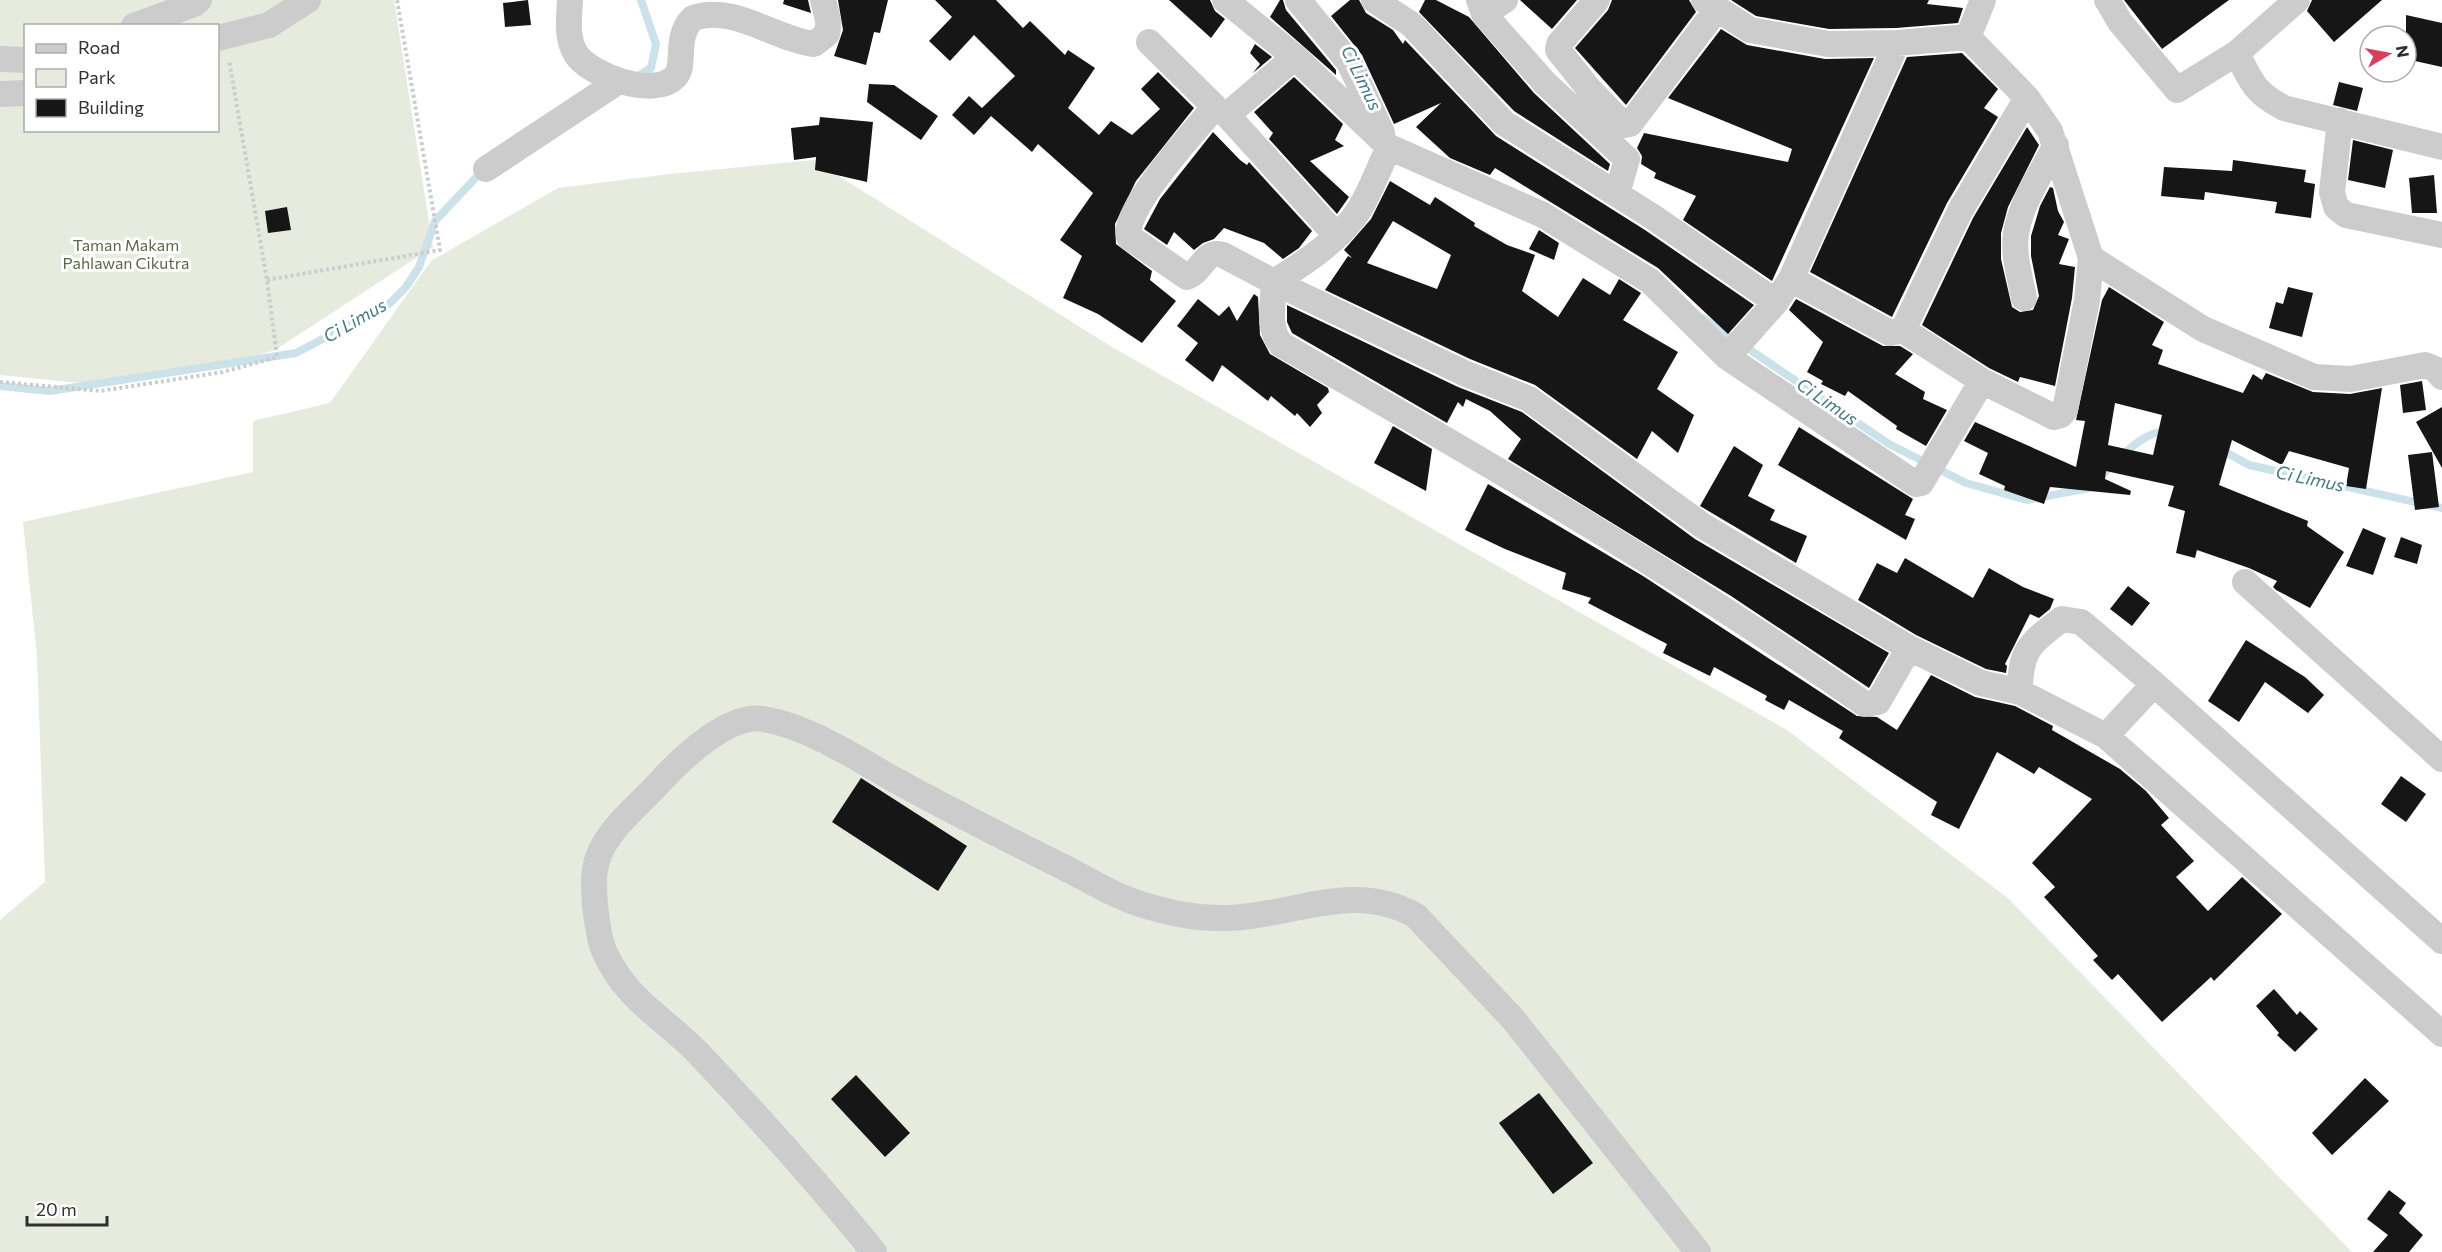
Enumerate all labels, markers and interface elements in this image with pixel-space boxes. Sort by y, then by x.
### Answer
legend [24,24,219,132]
north arrow [2358,24,2418,84]
text: Road [78,36,120,58]
water label: Ci Limus [1337,42,1387,114]
text: N [2393,44,2414,59]
text: Park [78,66,116,88]
text: Building [78,96,144,118]
park label: Taman Makam Pahlawan Cikutra [63,235,189,272]
water label: Ci Limus [319,293,390,347]
water label: Ci Limus [1793,373,1862,430]
water label: Ci Limus [2274,460,2346,496]
scale bar [27,1189,106,1227]
text: 20 m [36,1198,77,1220]

